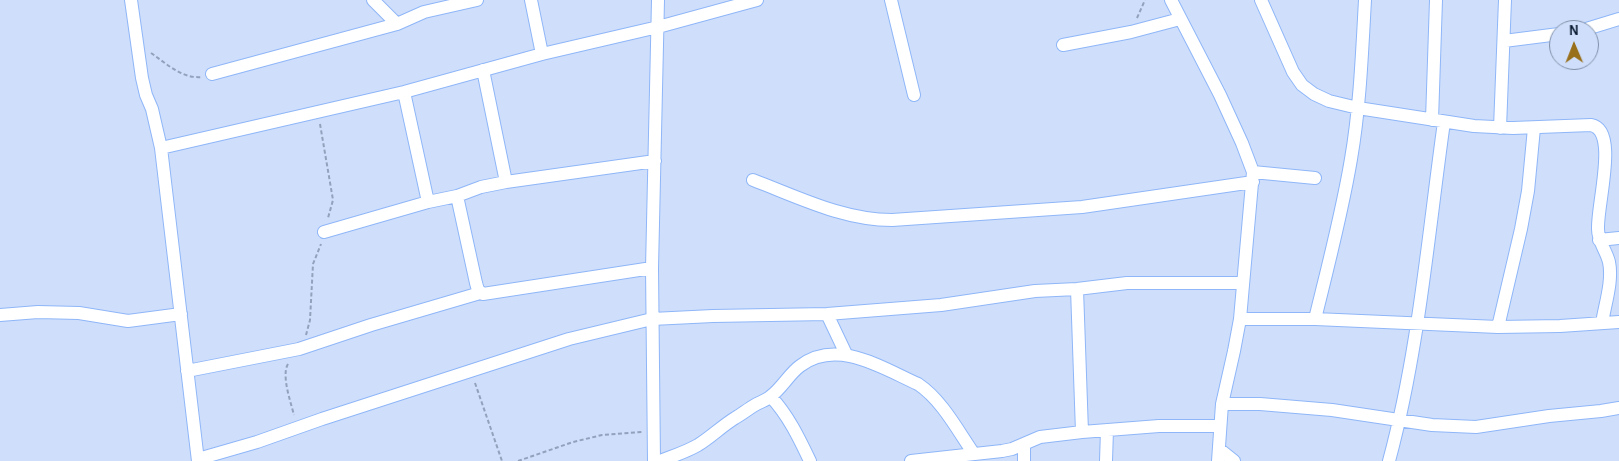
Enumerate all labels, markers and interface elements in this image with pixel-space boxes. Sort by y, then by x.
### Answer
north arrow [1549,20,1599,70]
text: N [1569,24,1579,38]

